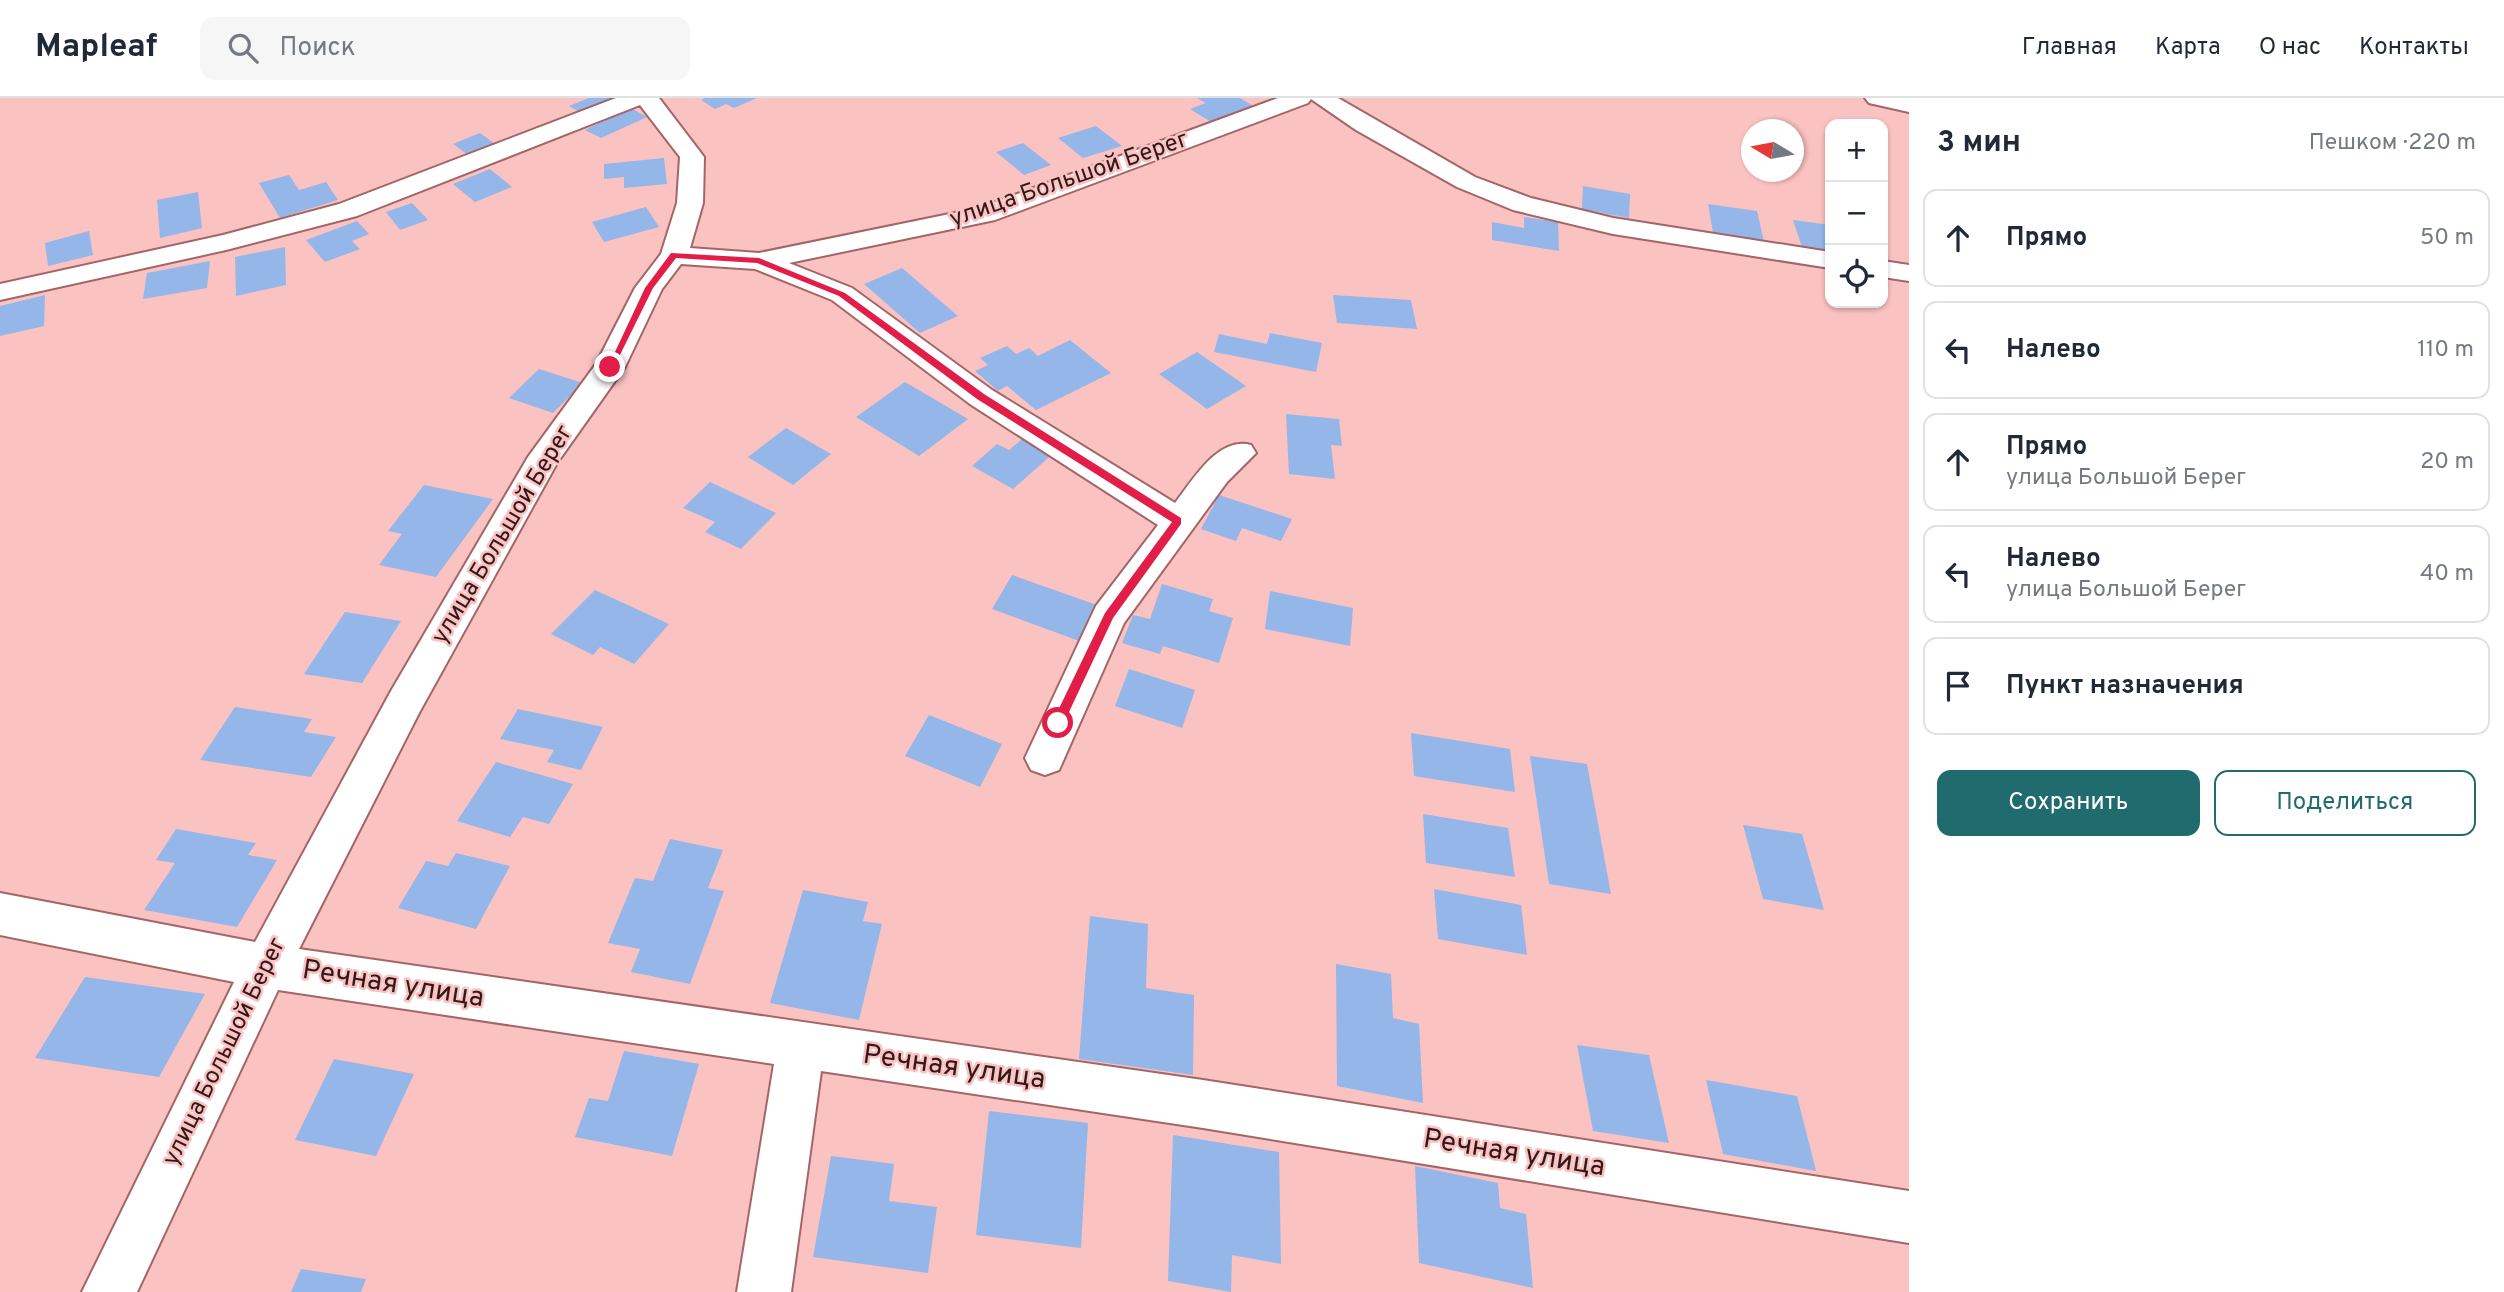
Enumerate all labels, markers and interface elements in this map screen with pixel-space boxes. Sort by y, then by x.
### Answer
search box [200,17,690,80]
text: Mapleaf [35,27,158,69]
icon: search [224,29,262,67]
text: Поиск [280,32,356,65]
text: Главная [2022,33,2117,63]
text: Карта [2155,33,2221,63]
text: О нас [2259,33,2321,63]
text: Контакты [2359,33,2469,63]
north arrow [1741,119,1804,182]
map controls [1825,119,1888,308]
button: + [1825,119,1888,182]
street label: улица Большой Берег [946,125,1192,235]
text: 3 мин [1937,125,2021,162]
text: Пешком · 220 m [2309,129,2476,158]
button: − [1825,182,1888,245]
icon: ahead [1939,219,1977,257]
text: Прямо [2006,222,2087,255]
text: 50 m [2420,224,2474,253]
button: locate [1825,245,1888,308]
icon: left [1939,331,1977,369]
text: Налево [2006,334,2101,367]
text: 110 m [2417,336,2474,365]
route end [594,351,625,382]
street label: улица Большой Берег [426,420,580,650]
text: Прямо [2006,431,2087,464]
icon: ahead [1939,443,1977,481]
text: 20 m [2420,448,2474,477]
text: улица Большой Берег [2006,464,2246,493]
text: Налево [2006,543,2101,576]
icon: left [1939,555,1977,593]
text: 40 m [2420,560,2474,589]
text: улица Большой Берег [2006,576,2246,605]
icon: arrive [1939,667,1977,705]
text: Пункт назначения [2006,670,2244,703]
route start [1042,707,1073,738]
button: Сохранить [1937,770,2200,836]
button: Поделиться [2214,770,2476,836]
street label: улица Большой Берег [157,933,293,1171]
street label: Речная улица [299,953,487,1017]
street label: Речная улица [861,1037,1047,1099]
street label: Речная улица [1420,1122,1608,1186]

